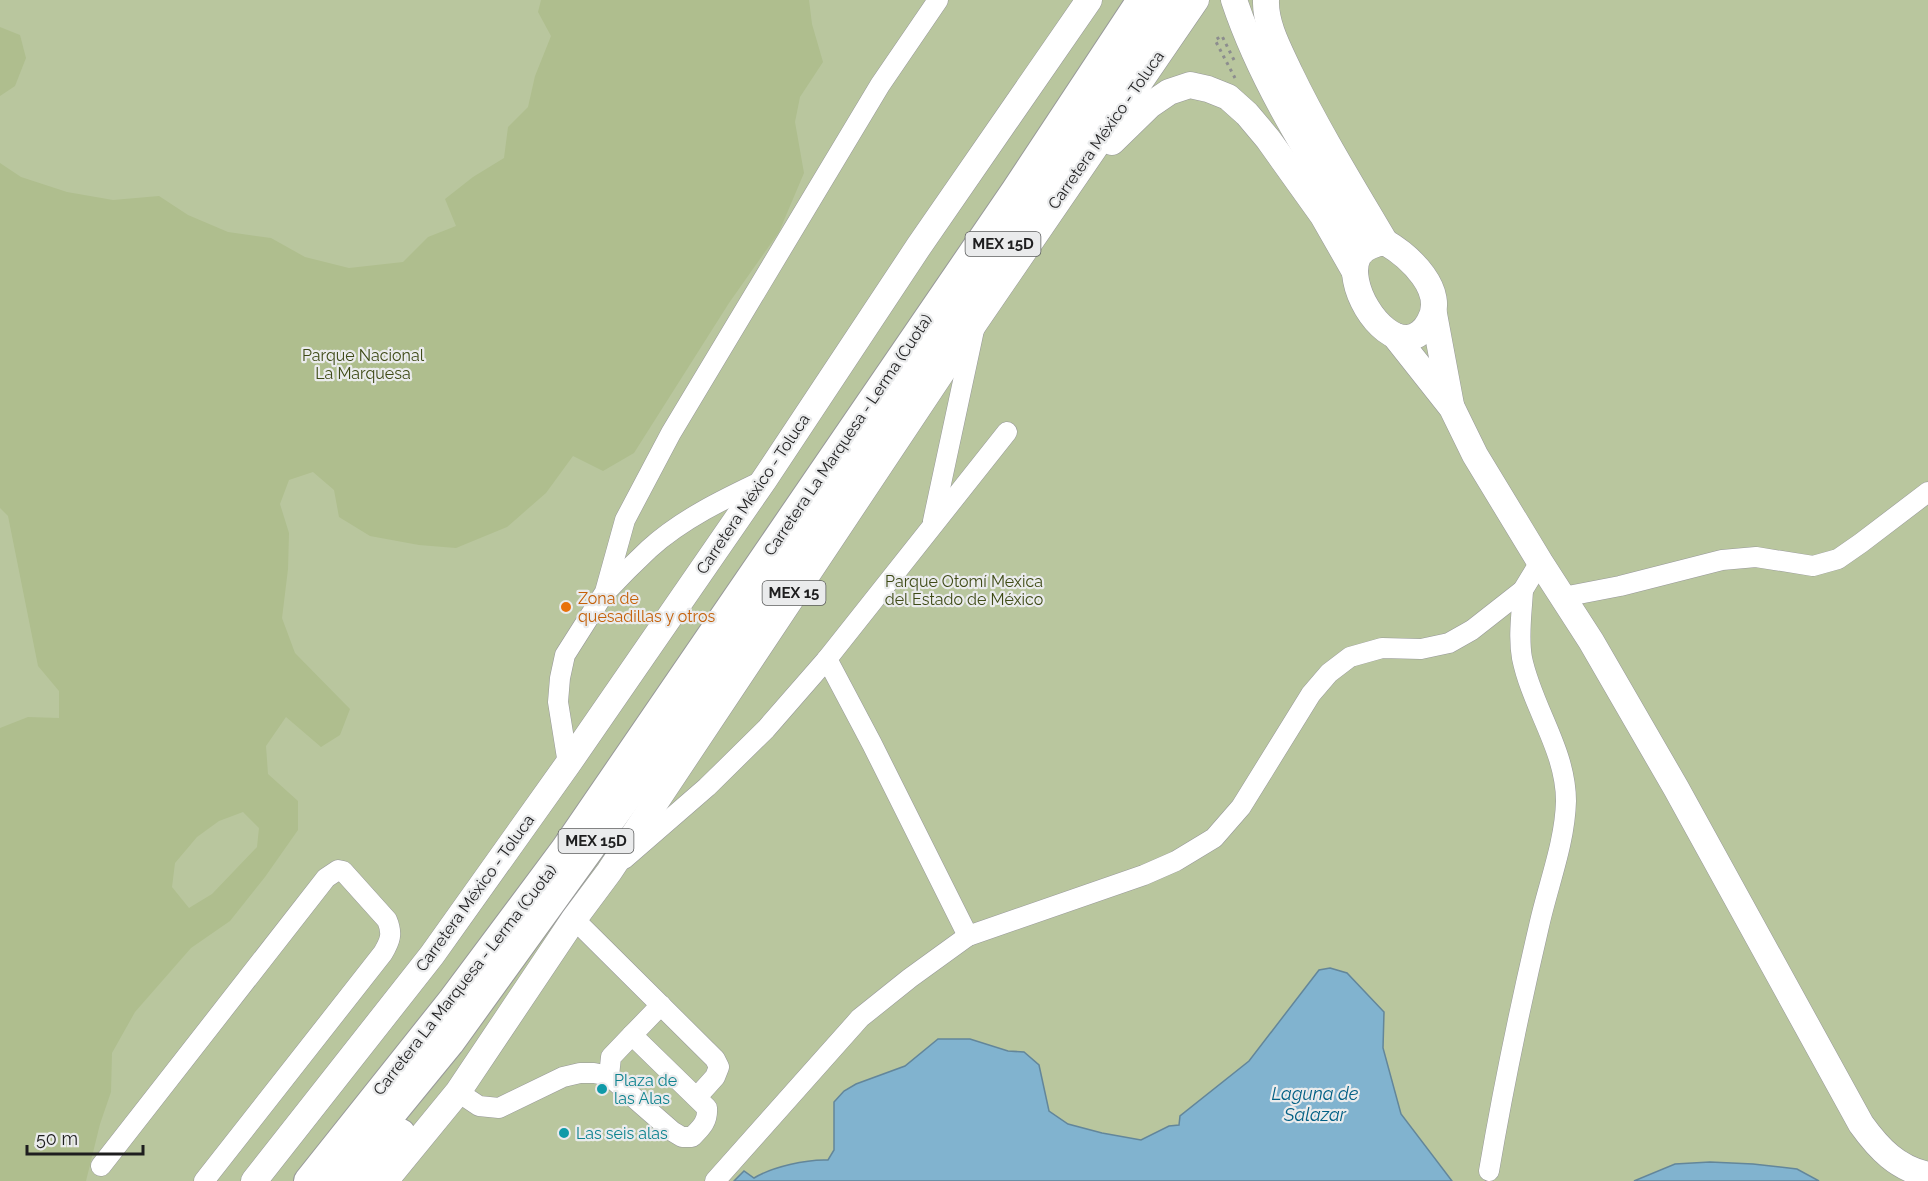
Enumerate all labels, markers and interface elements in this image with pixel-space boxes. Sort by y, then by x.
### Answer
street label: Carretera México - Toluca [1044,47,1168,213]
road number: MEX 15D [966,232,1040,256]
street label: Carretera La Marquesa - Lerma (Cuota) [760,311,936,559]
park label: Parque Nacional La Marquesa [302,346,425,383]
street label: Carretera México - Toluca [692,410,814,578]
park label: Parque Otomí Mexica del Estado de México [885,572,1043,609]
road number: MEX 15 [762,581,826,605]
place label: Zona de quesadillas y otros [578,589,715,626]
marker: Zona de quesadillas y otros [559,600,573,614]
street label: Carretera México - Toluca [412,811,538,975]
road number: MEX 15D [558,829,634,853]
street label: Carretera La Marquesa - Lerma (Cuota) [369,861,561,1099]
place label: Plaza de las Alas [614,1071,677,1108]
marker: Plaza de las Alas [595,1082,609,1096]
water label: Laguna de Salazar [1272,1083,1359,1125]
scale bar [27,1118,142,1156]
place label: Las seis alas [576,1124,668,1143]
marker: Las seis alas [557,1126,571,1140]
text: 50 m [36,1128,78,1149]

